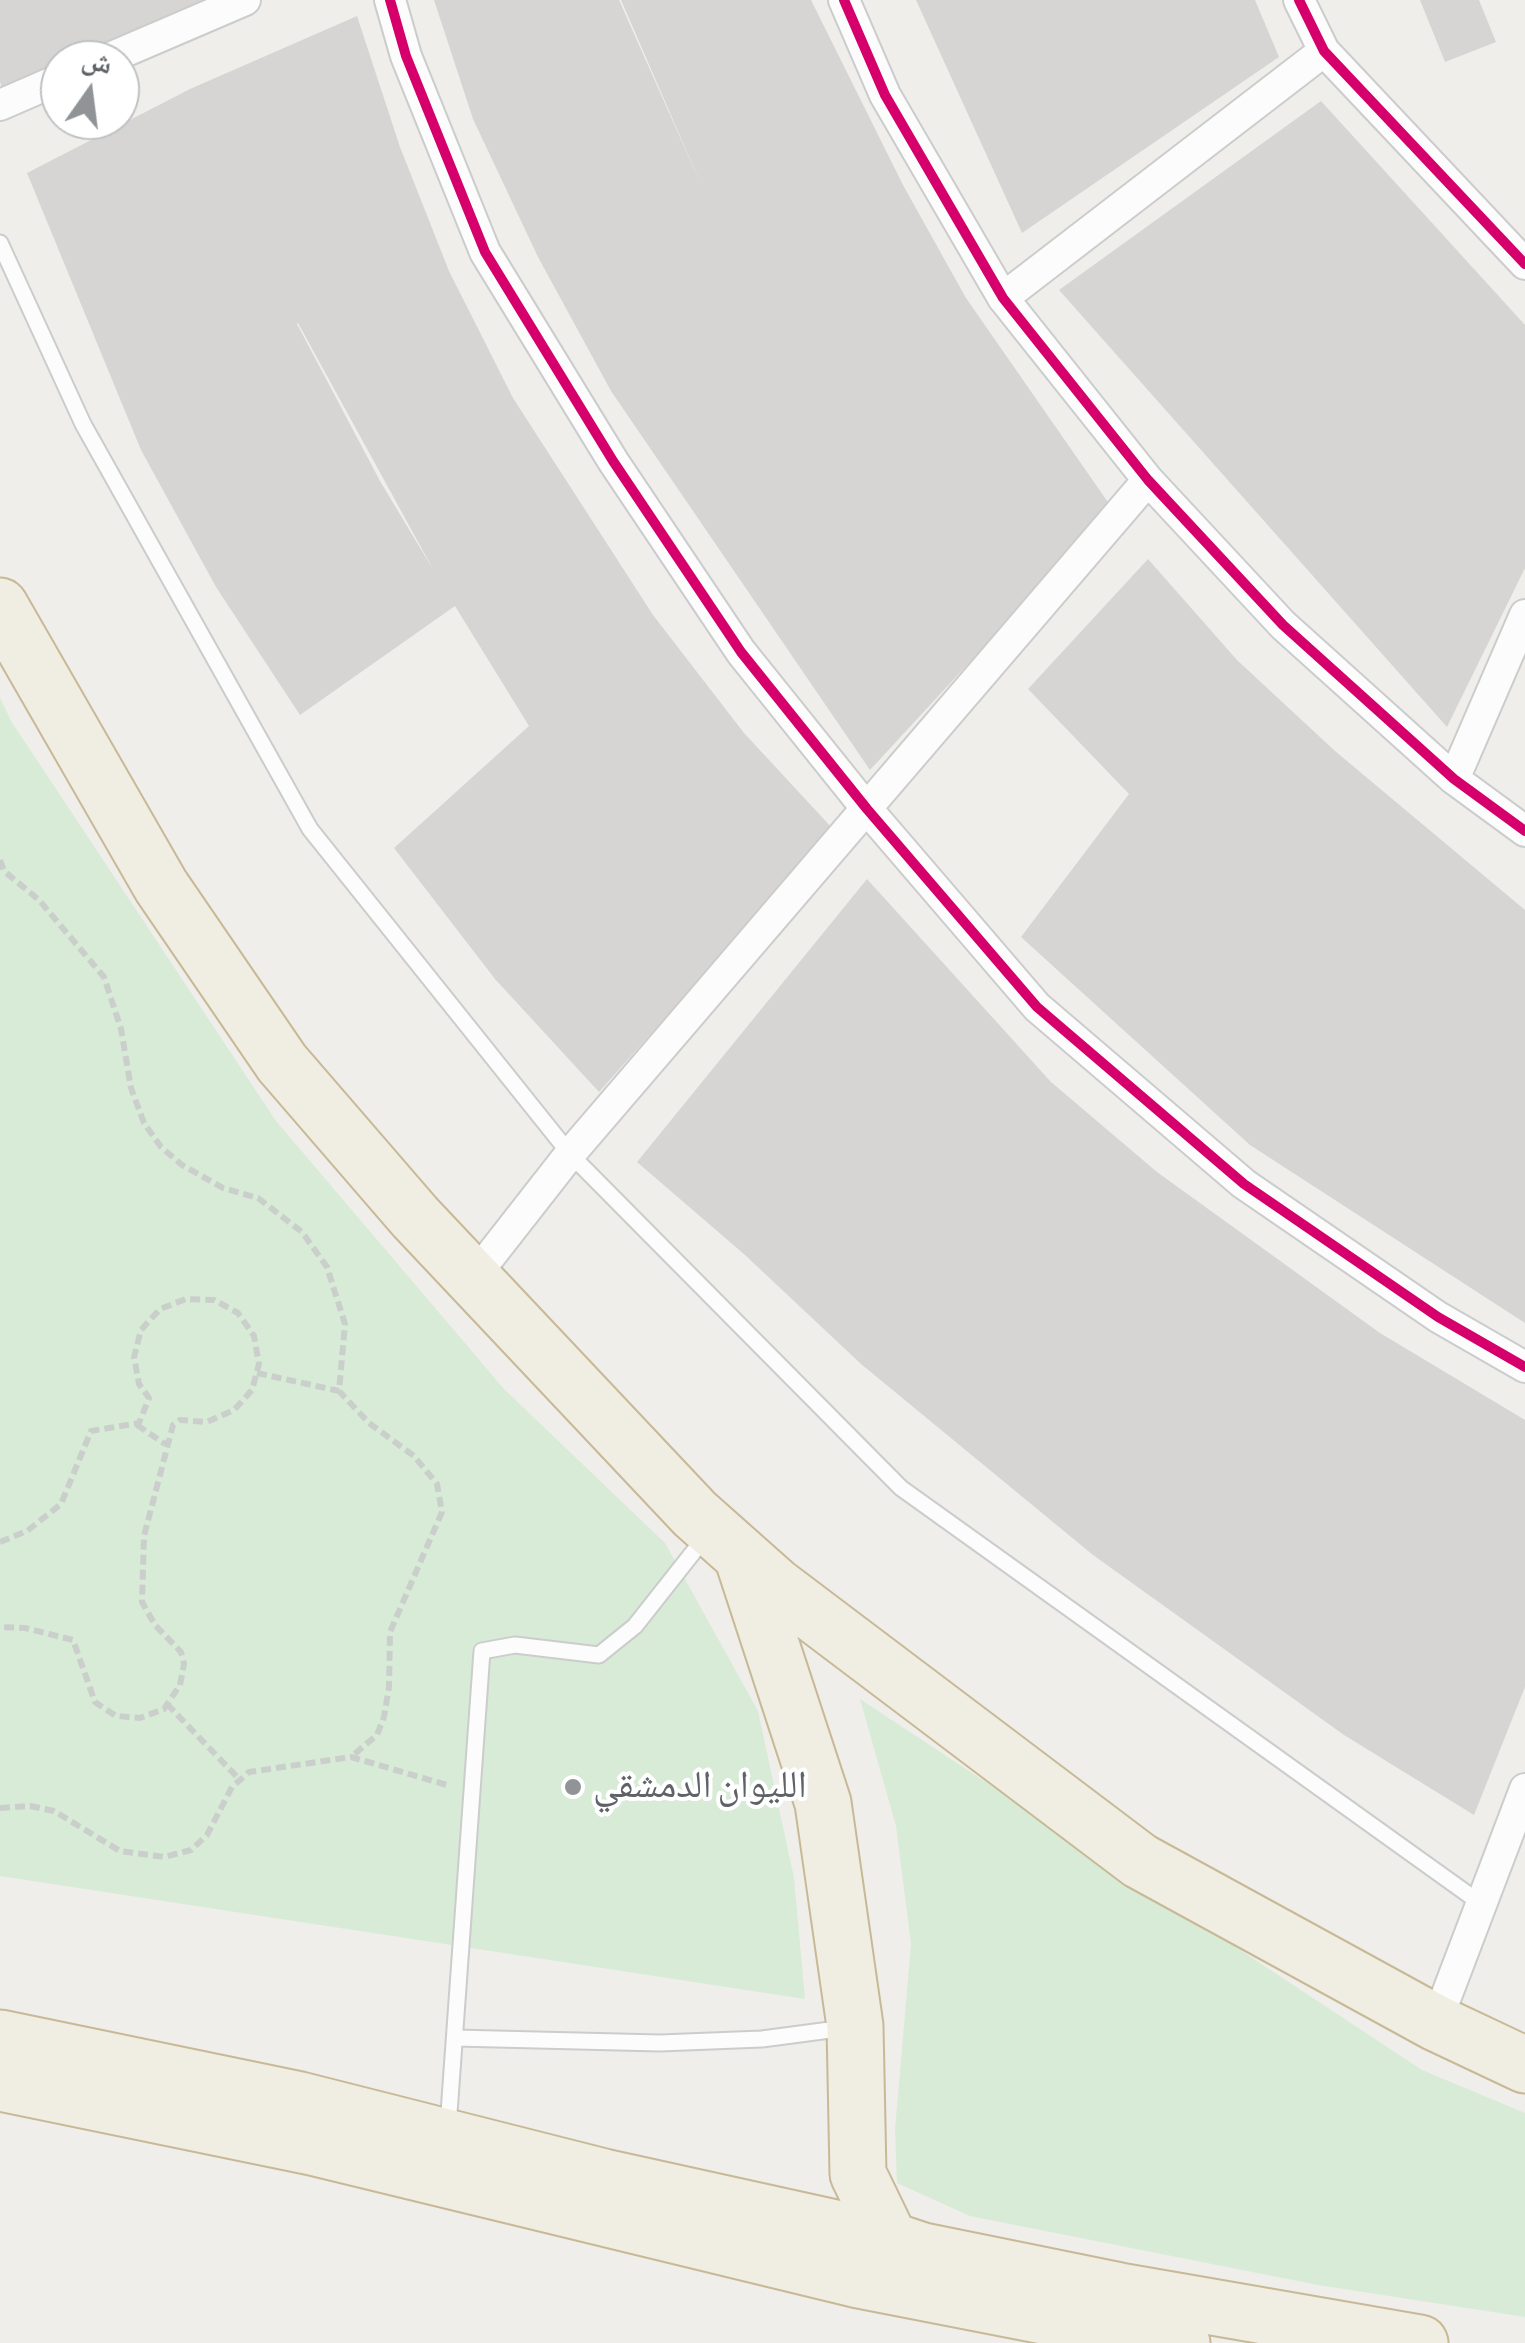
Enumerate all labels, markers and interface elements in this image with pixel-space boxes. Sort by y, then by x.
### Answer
north arrow [40,40,140,140]
text: ش [78,43,115,82]
place label: الليوان الدمشقي [593,1764,807,1810]
marker: الليوان الدمشقي [562,1776,584,1798]

